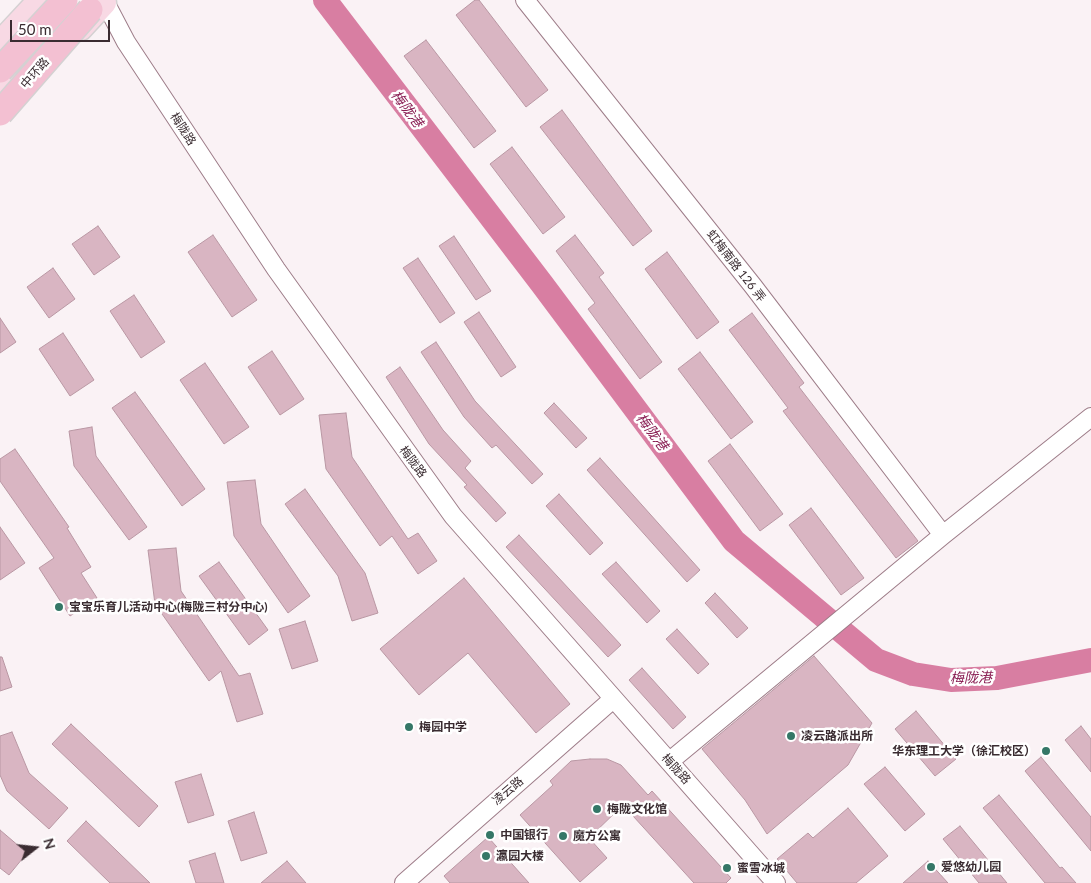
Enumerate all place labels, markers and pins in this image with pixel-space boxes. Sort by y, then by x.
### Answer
place label: 宝宝乐育儿活动中心(梅陇三村分中心) [69,600,268,614]
marker: 宝宝乐育儿活动中心(梅陇三村分中心) [53,601,65,613]
place label: 梅园中学 [419,720,467,734]
marker: 梅园中学 [403,721,415,733]
place label: 凌云路派出所 [801,729,873,743]
marker: 凌云路派出所 [785,730,797,742]
place label: 华东理工大学（徐汇校区） [892,744,1036,758]
marker: 华东理工大学（徐汇校区） [1040,745,1052,757]
place label: 梅陇文化馆 [607,802,667,816]
marker: 梅陇文化馆 [591,803,603,815]
place label: 中国银行 [500,828,548,842]
marker: 中国银行 [484,829,496,841]
place label: 魔方公寓 [573,829,621,843]
marker: 魔方公寓 [557,830,569,842]
place label: 瀛园大楼 [496,849,544,863]
marker: 瀛园大楼 [480,850,492,862]
place label: 爱悠幼儿园 [941,860,1001,874]
place label: 蜜雪冰城 [737,861,785,875]
marker: 爱悠幼儿园 [925,861,937,873]
marker: 蜜雪冰城 [721,862,733,874]

